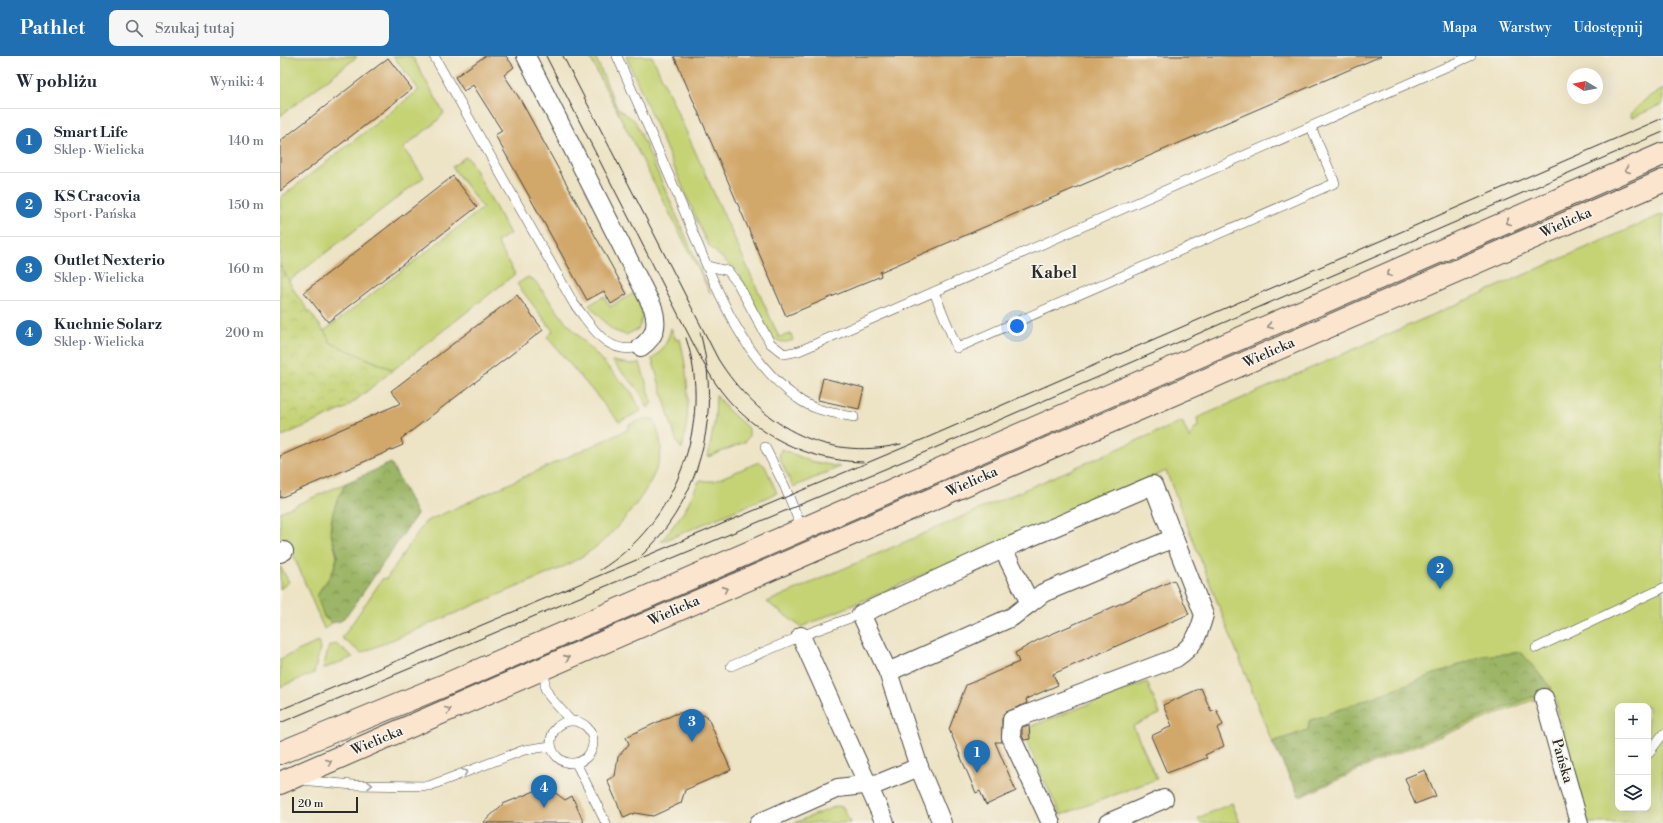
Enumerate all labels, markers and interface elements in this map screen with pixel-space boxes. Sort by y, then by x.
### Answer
search box [109,10,389,46]
text: Pathlet [20,16,85,40]
icon: search [123,17,145,39]
text: Szukaj tutaj [155,19,235,38]
text: Mapa [1442,19,1477,37]
text: Warstwy [1499,19,1552,37]
text: Udostępnij [1574,19,1643,37]
north arrow [1567,68,1603,104]
text: W pobliżu [16,71,97,93]
text: Wyniki: 4 [210,74,264,90]
text: Smart Life [54,123,128,142]
text: 1 [26,133,32,149]
text: 140 m [228,133,264,149]
text: Sklep · Wielicka [54,142,144,158]
one-way arrow [1624,165,1632,173]
text: KS Cracovia [54,187,141,206]
text: 2 [25,197,33,213]
text: 150 m [229,197,264,213]
street label: Wielicka [1537,203,1595,243]
text: Sport · Pańska [54,206,136,222]
one-way arrow [1505,217,1512,225]
text: Outlet Nexterio [54,251,165,270]
text: 3 [25,261,33,277]
text: 160 m [228,261,264,277]
district label: Kabel [1031,263,1078,283]
one-way arrow [1385,269,1392,277]
text: Sklep · Wielicka [54,270,144,286]
text: Kuchnie Solarz [54,315,162,334]
your location [1007,316,1027,336]
one-way arrow [1266,321,1273,329]
text: 4 [25,325,33,341]
text: 200 m [225,325,264,341]
street label: Wielicka [1240,333,1298,373]
text: Sklep · Wielicka [54,334,144,350]
street label: Wielicka [943,462,1001,502]
pin: 2 [1427,556,1453,589]
one-way arrow [721,586,728,594]
street label: Wielicka [645,591,703,631]
one-way arrow [563,655,571,663]
map controls [1615,703,1651,811]
button: + [1615,703,1651,739]
one-way arrow [443,707,451,715]
pin: 3 [679,709,705,742]
street label: Wielicka [347,722,406,760]
street label: Pańska [1547,737,1577,786]
button: − [1615,739,1651,775]
pin: 1 [964,740,990,773]
one-way arrow [325,758,332,766]
one-way arrow [462,769,469,777]
pin: 4 [531,775,557,808]
button: layers [1615,775,1651,811]
one-way arrow [367,781,373,789]
scale bar [292,795,358,814]
text: 20 m [298,797,323,811]

